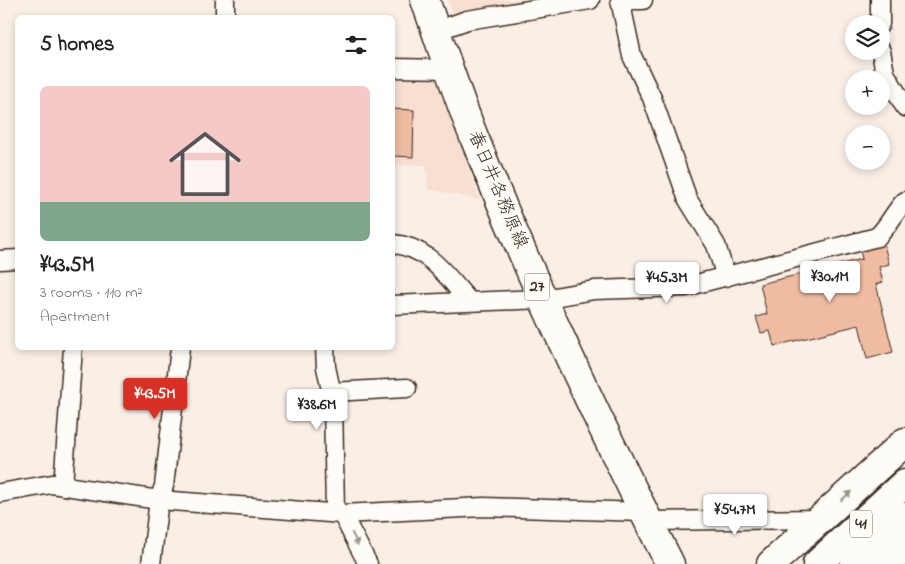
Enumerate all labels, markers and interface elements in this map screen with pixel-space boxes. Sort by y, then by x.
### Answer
map controls [845,15,890,170]
button: layers [845,15,890,60]
text: 5 homes [40,30,115,60]
icon: filters [342,31,370,59]
button: + [845,70,890,115]
icon: home [160,119,250,209]
button: − [845,125,890,170]
street label: 春日井各務原線 [460,127,534,253]
text: ¥43.5M [40,251,95,281]
pin: ¥30.1M [789,260,871,303]
pin: ¥45.3M [626,262,708,304]
text: ¥30.1M [811,265,849,289]
text: ¥45.3M [646,266,688,290]
road number: 27 [524,274,550,300]
text: 3 rooms · 110 m² [40,281,142,305]
text: Apartment [40,305,110,329]
pin: ¥43.5M [114,378,196,420]
text: ¥43.5M [134,382,176,406]
pin: ¥38.6M [276,388,358,431]
text: ¥38.6M [298,393,336,417]
one-way arrow [840,490,852,502]
pin: ¥54.7M [694,494,776,536]
text: ¥54.7M [714,498,756,522]
road number: 41 [850,510,872,538]
one-way arrow [351,532,359,546]

